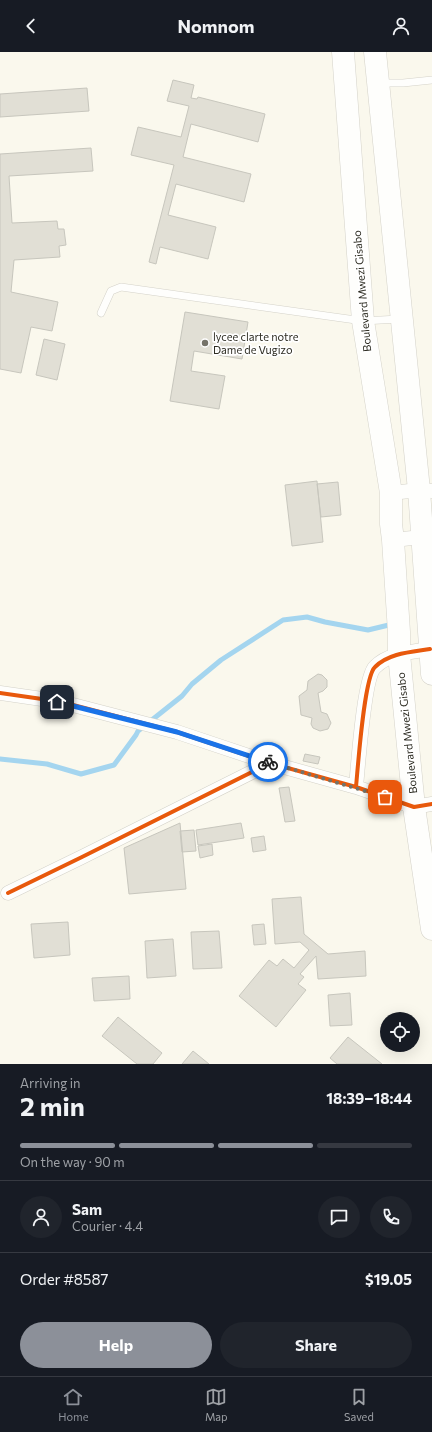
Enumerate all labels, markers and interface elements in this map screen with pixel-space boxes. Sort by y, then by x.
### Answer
icon: back [20,15,42,37]
text: Nomnom [178,15,254,37]
icon: person [390,15,412,37]
street label: Boulevard Mwezi Gisabo [350,229,373,352]
place label: lycee clarte notre Dame de Vugizo [213,330,299,356]
marker: lycee clarte notre Dame de Vugizo [200,338,210,348]
street label: Boulevard Mwezi Gisabo [394,671,419,794]
pin [40,685,74,719]
icon: home [46,691,68,713]
courier [248,742,288,782]
icon: bike [257,751,279,773]
pin [368,780,402,814]
icon: bag [374,786,396,808]
map controls [380,1012,420,1052]
button: locate [380,1012,420,1052]
text: Arriving in [20,1075,80,1091]
text: 18:39–18:44 [326,1089,412,1107]
text: 2 min [20,1090,85,1121]
text: On the way · 90 m [20,1154,125,1170]
button: person [20,1196,62,1238]
button: chat [318,1196,360,1238]
button: phone [370,1196,412,1238]
text: Sam [72,1200,102,1218]
text: Courier · 4.4 [72,1218,143,1234]
text: Order #8587 [20,1270,108,1288]
text: $19.05 [365,1270,412,1288]
button: Help [20,1322,212,1368]
button: Share [220,1322,412,1368]
tab: Home [58,1386,88,1423]
tab: Map [205,1386,228,1423]
tab: Saved [344,1386,374,1423]

